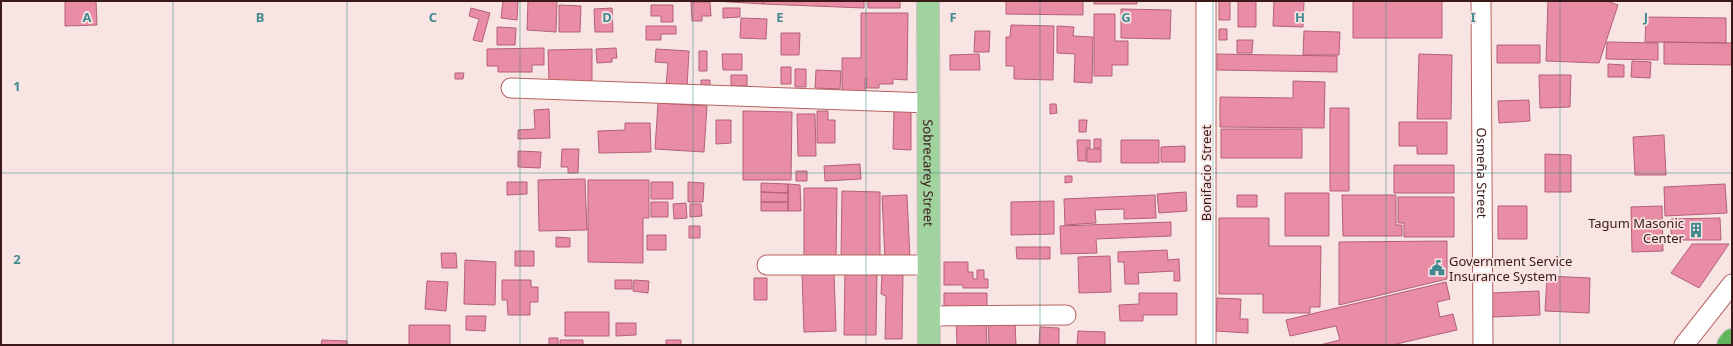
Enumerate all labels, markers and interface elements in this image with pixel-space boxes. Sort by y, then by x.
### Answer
text: A [83,8,92,26]
text: B [256,8,264,26]
text: C [429,8,437,26]
text: D [602,8,612,26]
text: E [776,8,784,26]
text: F [949,8,957,26]
text: G [1121,8,1131,26]
text: H [1295,8,1305,26]
text: I [1470,8,1476,26]
text: J [1643,8,1648,26]
text: 1 [13,77,21,95]
street label: Sobrecarey Street [919,119,938,227]
street label: Bonifacio Street [1197,124,1215,221]
street label: Osmeña Street [1473,127,1491,219]
place label: Tagum Masonic Center [1588,214,1685,247]
building icon: Tagum Masonic Center [1687,221,1705,239]
text: 2 [13,250,21,268]
place label: Government Service Insurance System [1449,252,1572,285]
public building icon: Government Service Insurance System [1428,259,1446,277]

